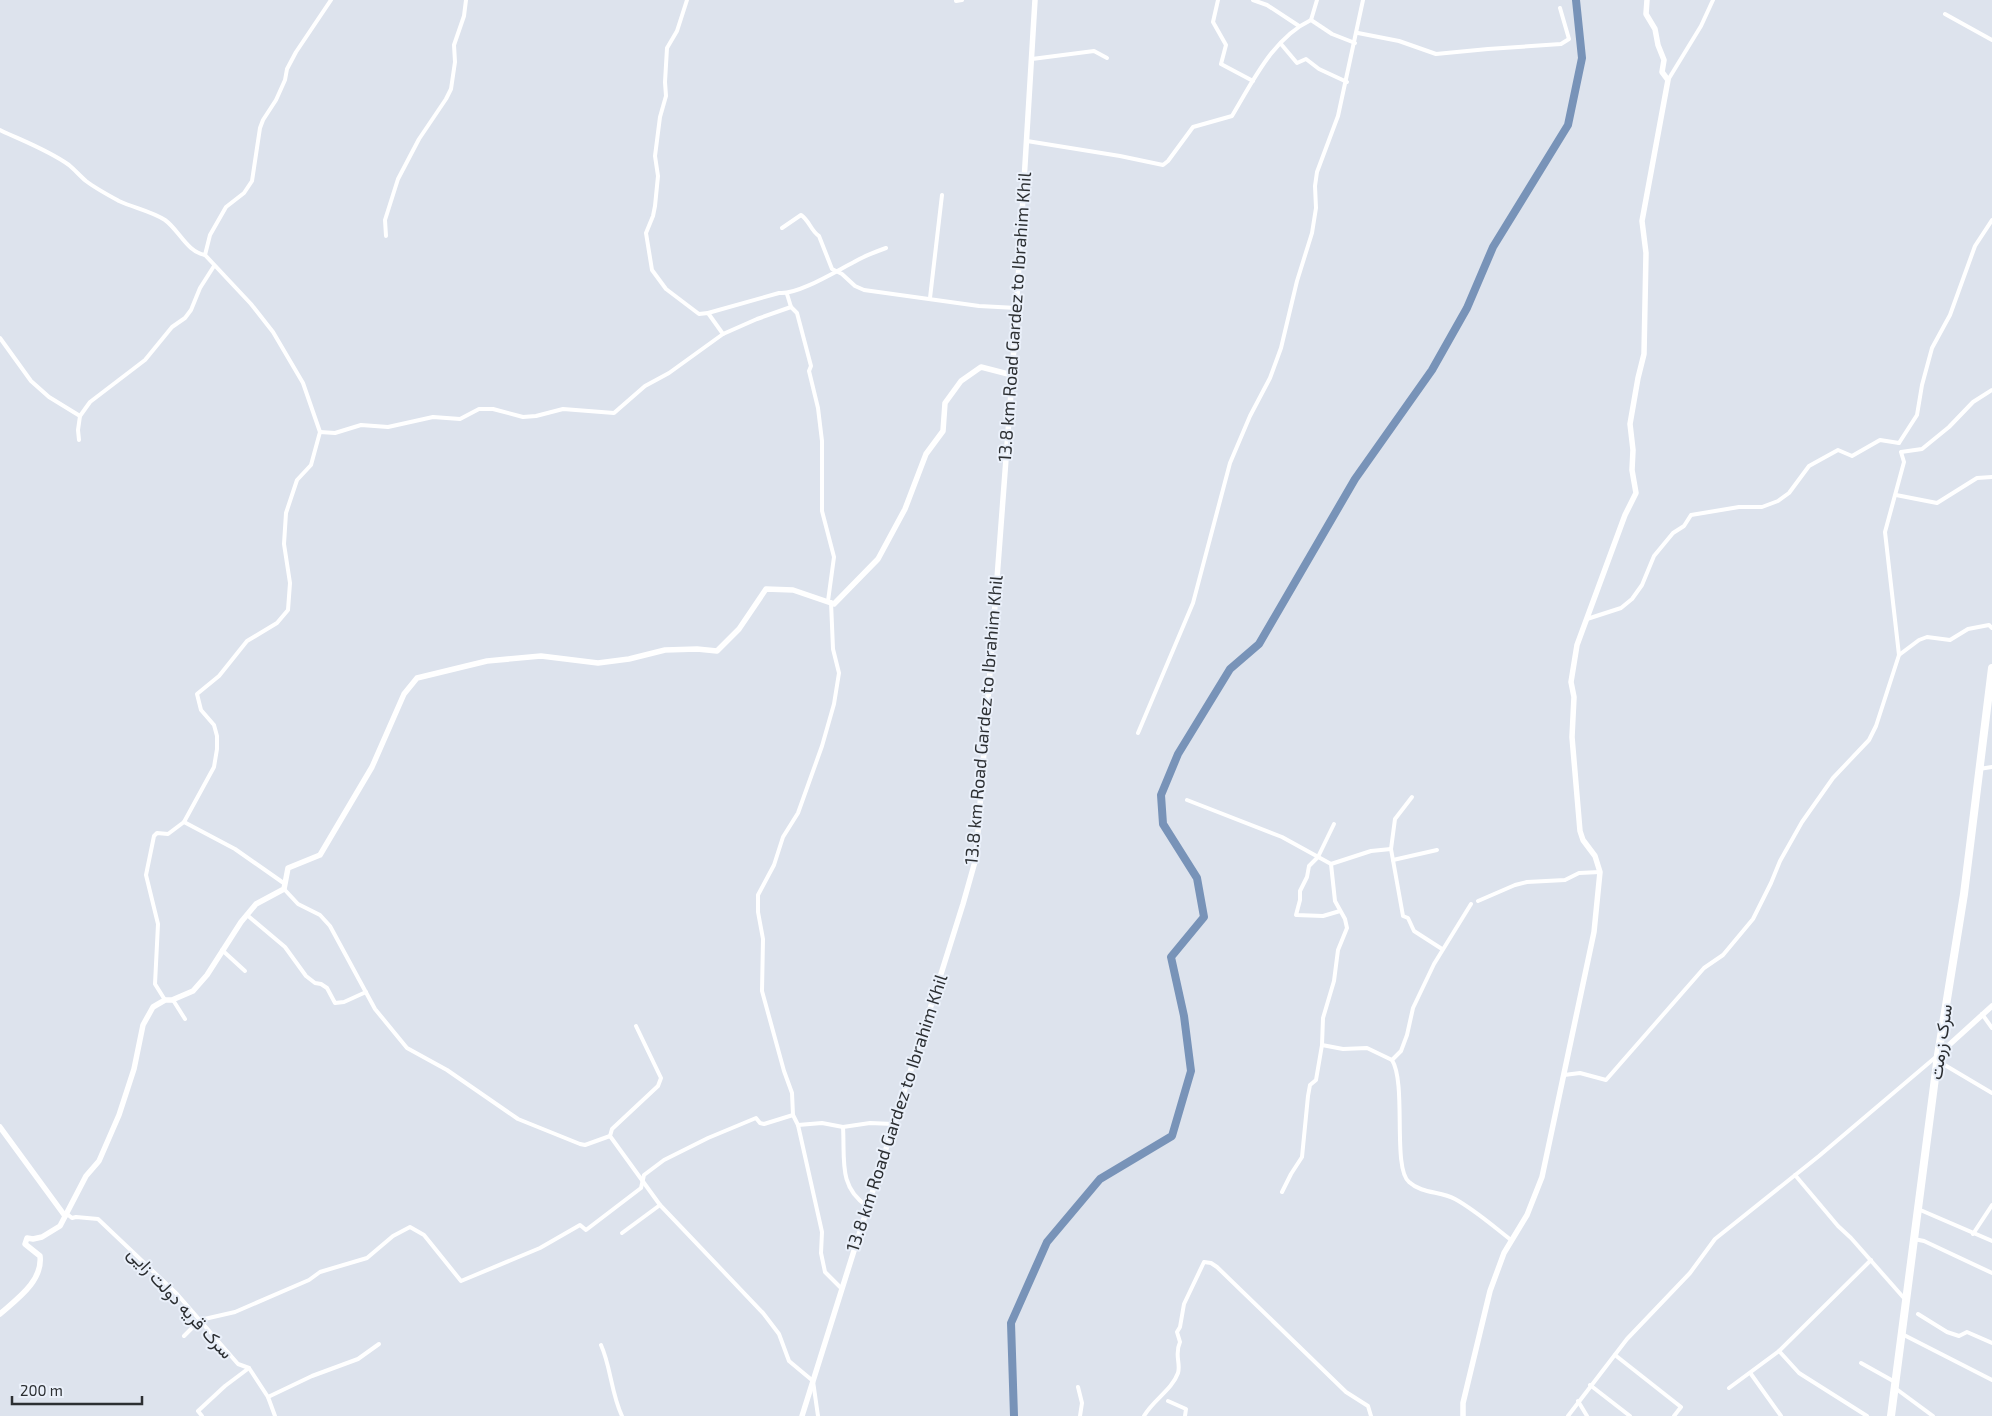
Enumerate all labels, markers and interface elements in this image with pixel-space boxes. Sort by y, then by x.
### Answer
street label: 13.8 km Road Gardez to Ibrahim Khil [993,171,1035,463]
street label: 13.8 km Road Gardez to Ibrahim Khil [959,574,1007,866]
street label: 13.8 km Road Gardez to Ibrahim Khil [841,971,952,1254]
street label: سرک زرمت [1924,1003,1957,1081]
street label: سرک قریه دولت زایی [123,1242,238,1363]
scale bar [12,1374,142,1406]
text: 200 m [20,1381,63,1399]

